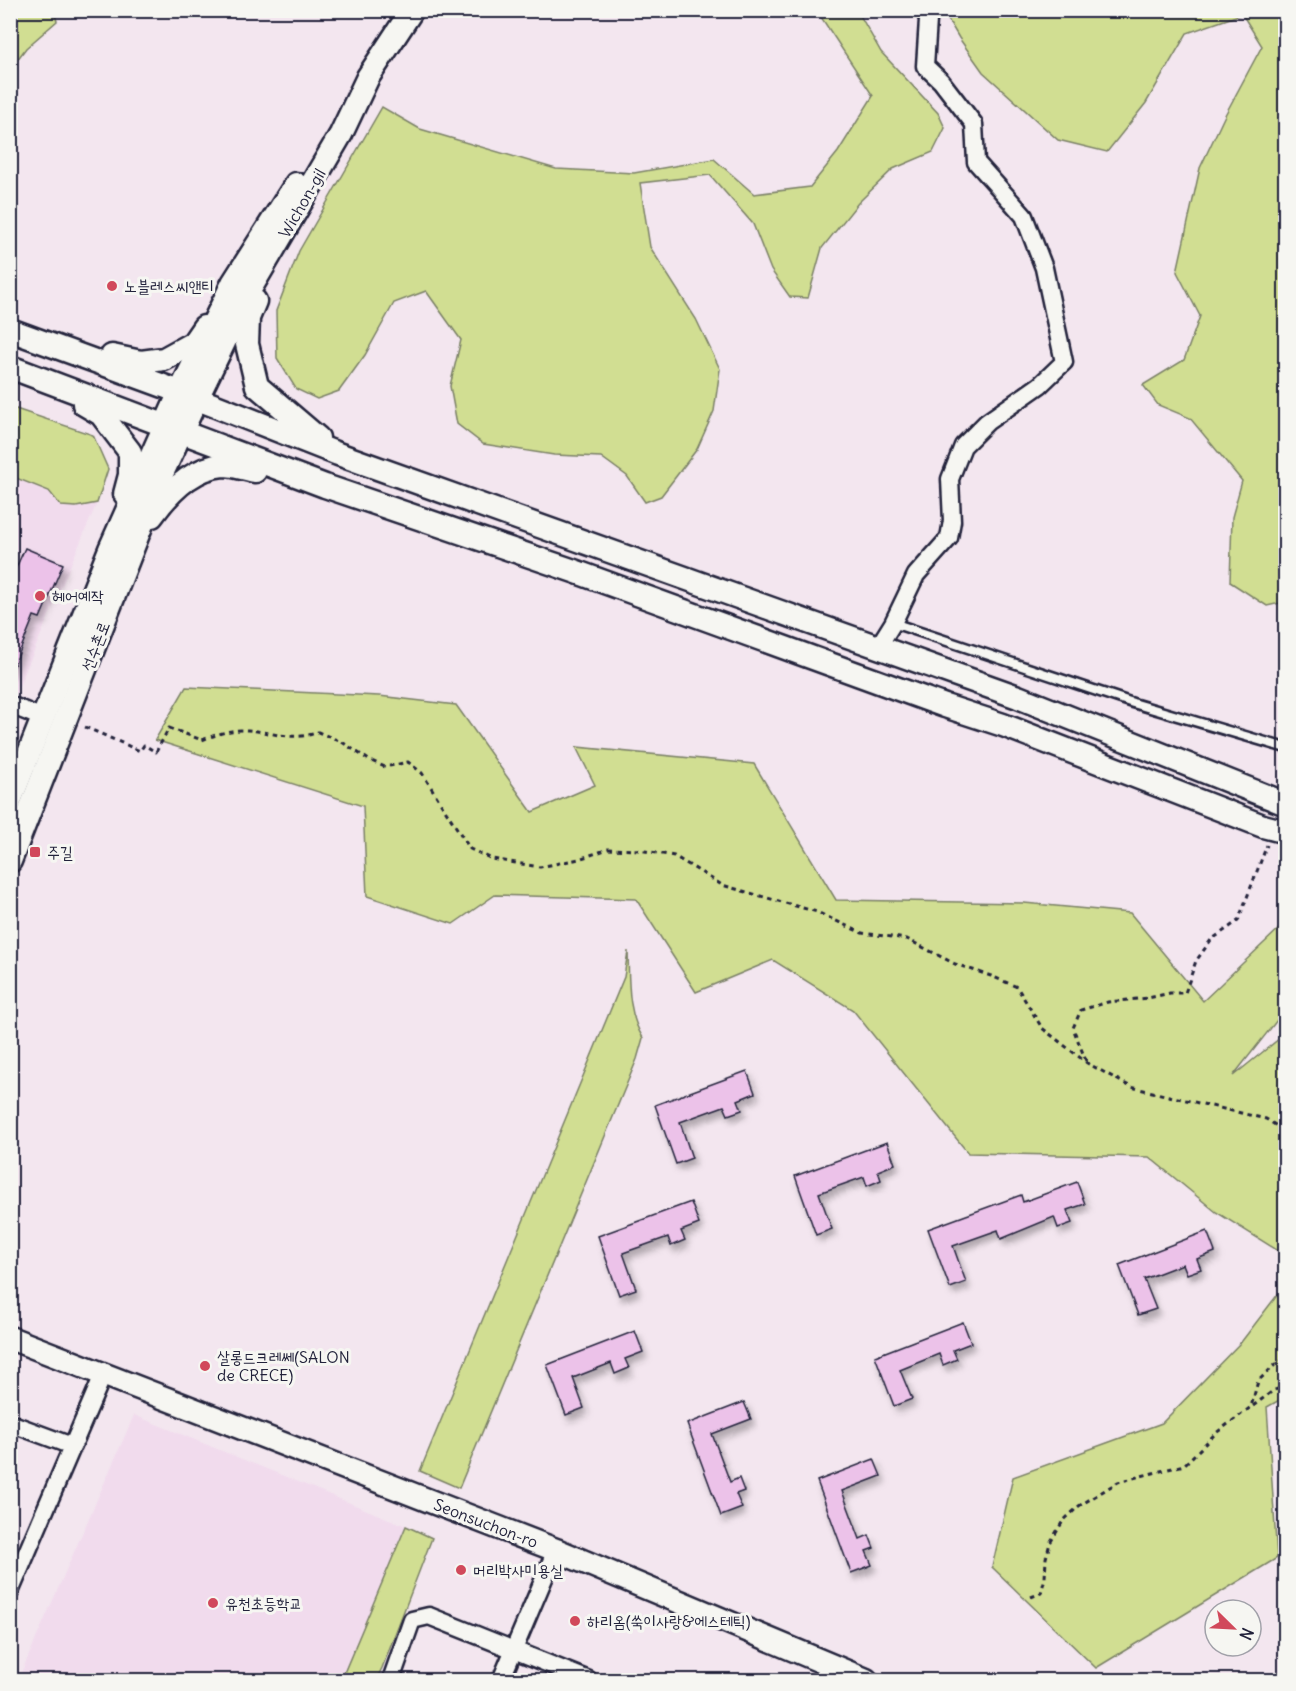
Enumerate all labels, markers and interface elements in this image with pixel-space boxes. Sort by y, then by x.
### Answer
street label: Wichon-gil [274,165,330,241]
place label: 노블레스씨앤티 [124,276,214,296]
marker: 노블레스씨앤티 [105,279,119,293]
place label: 헤어예작 [52,586,104,606]
marker: 헤어예작 [33,589,47,603]
street label: 선수촌로 [76,618,114,674]
place label: 주길 [47,842,73,862]
marker: 주길 [28,845,42,859]
place label: 살롱드크레쎄(SALON de CRECE) [217,1347,350,1385]
marker: 살롱드크레쎄(SALON de CRECE) [198,1359,212,1373]
street label: Seonsuchon-ro [431,1494,541,1552]
place label: 머리박사미용실 [473,1560,563,1580]
marker: 머리박사미용실 [454,1563,468,1577]
place label: 유천초등학교 [225,1593,302,1613]
marker: 유천초등학교 [206,1596,220,1610]
north arrow [1203,1598,1263,1658]
place label: 하리옴(쑥이사랑&에스테틱) [587,1611,751,1631]
marker: 하리옴(쑥이사랑&에스테틱) [568,1614,582,1628]
text: N [1235,1625,1258,1643]

